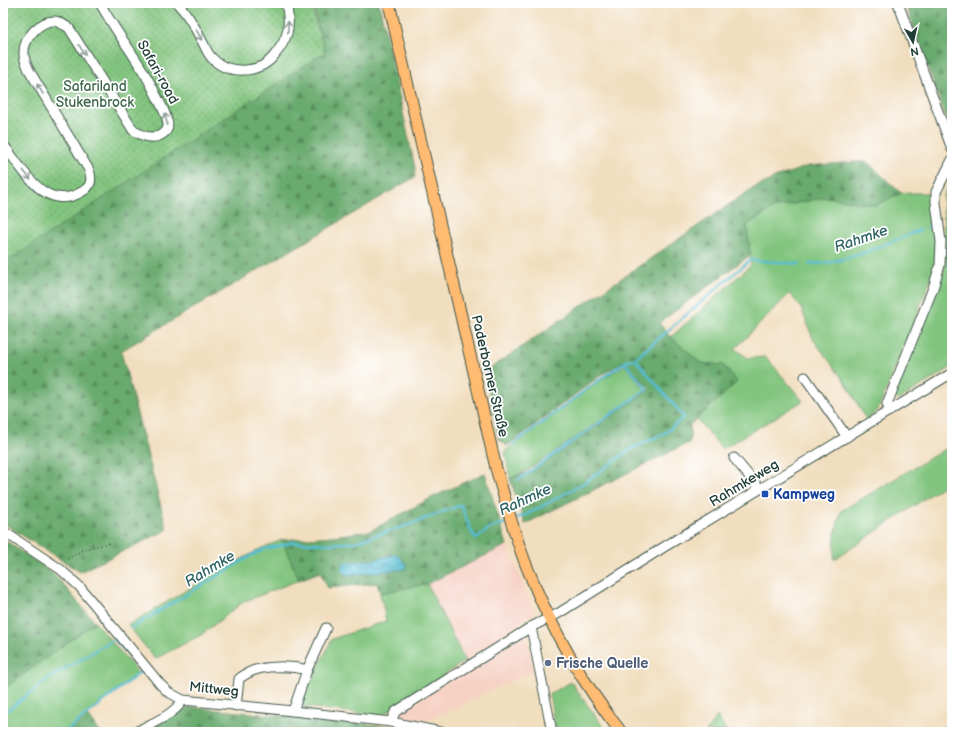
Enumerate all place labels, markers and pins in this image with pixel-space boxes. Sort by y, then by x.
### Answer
place label: Kampweg [773,486,835,503]
marker: Kampweg [760,489,770,499]
place label: Frische Quelle [556,655,648,672]
marker: Frische Quelle [543,658,553,668]

